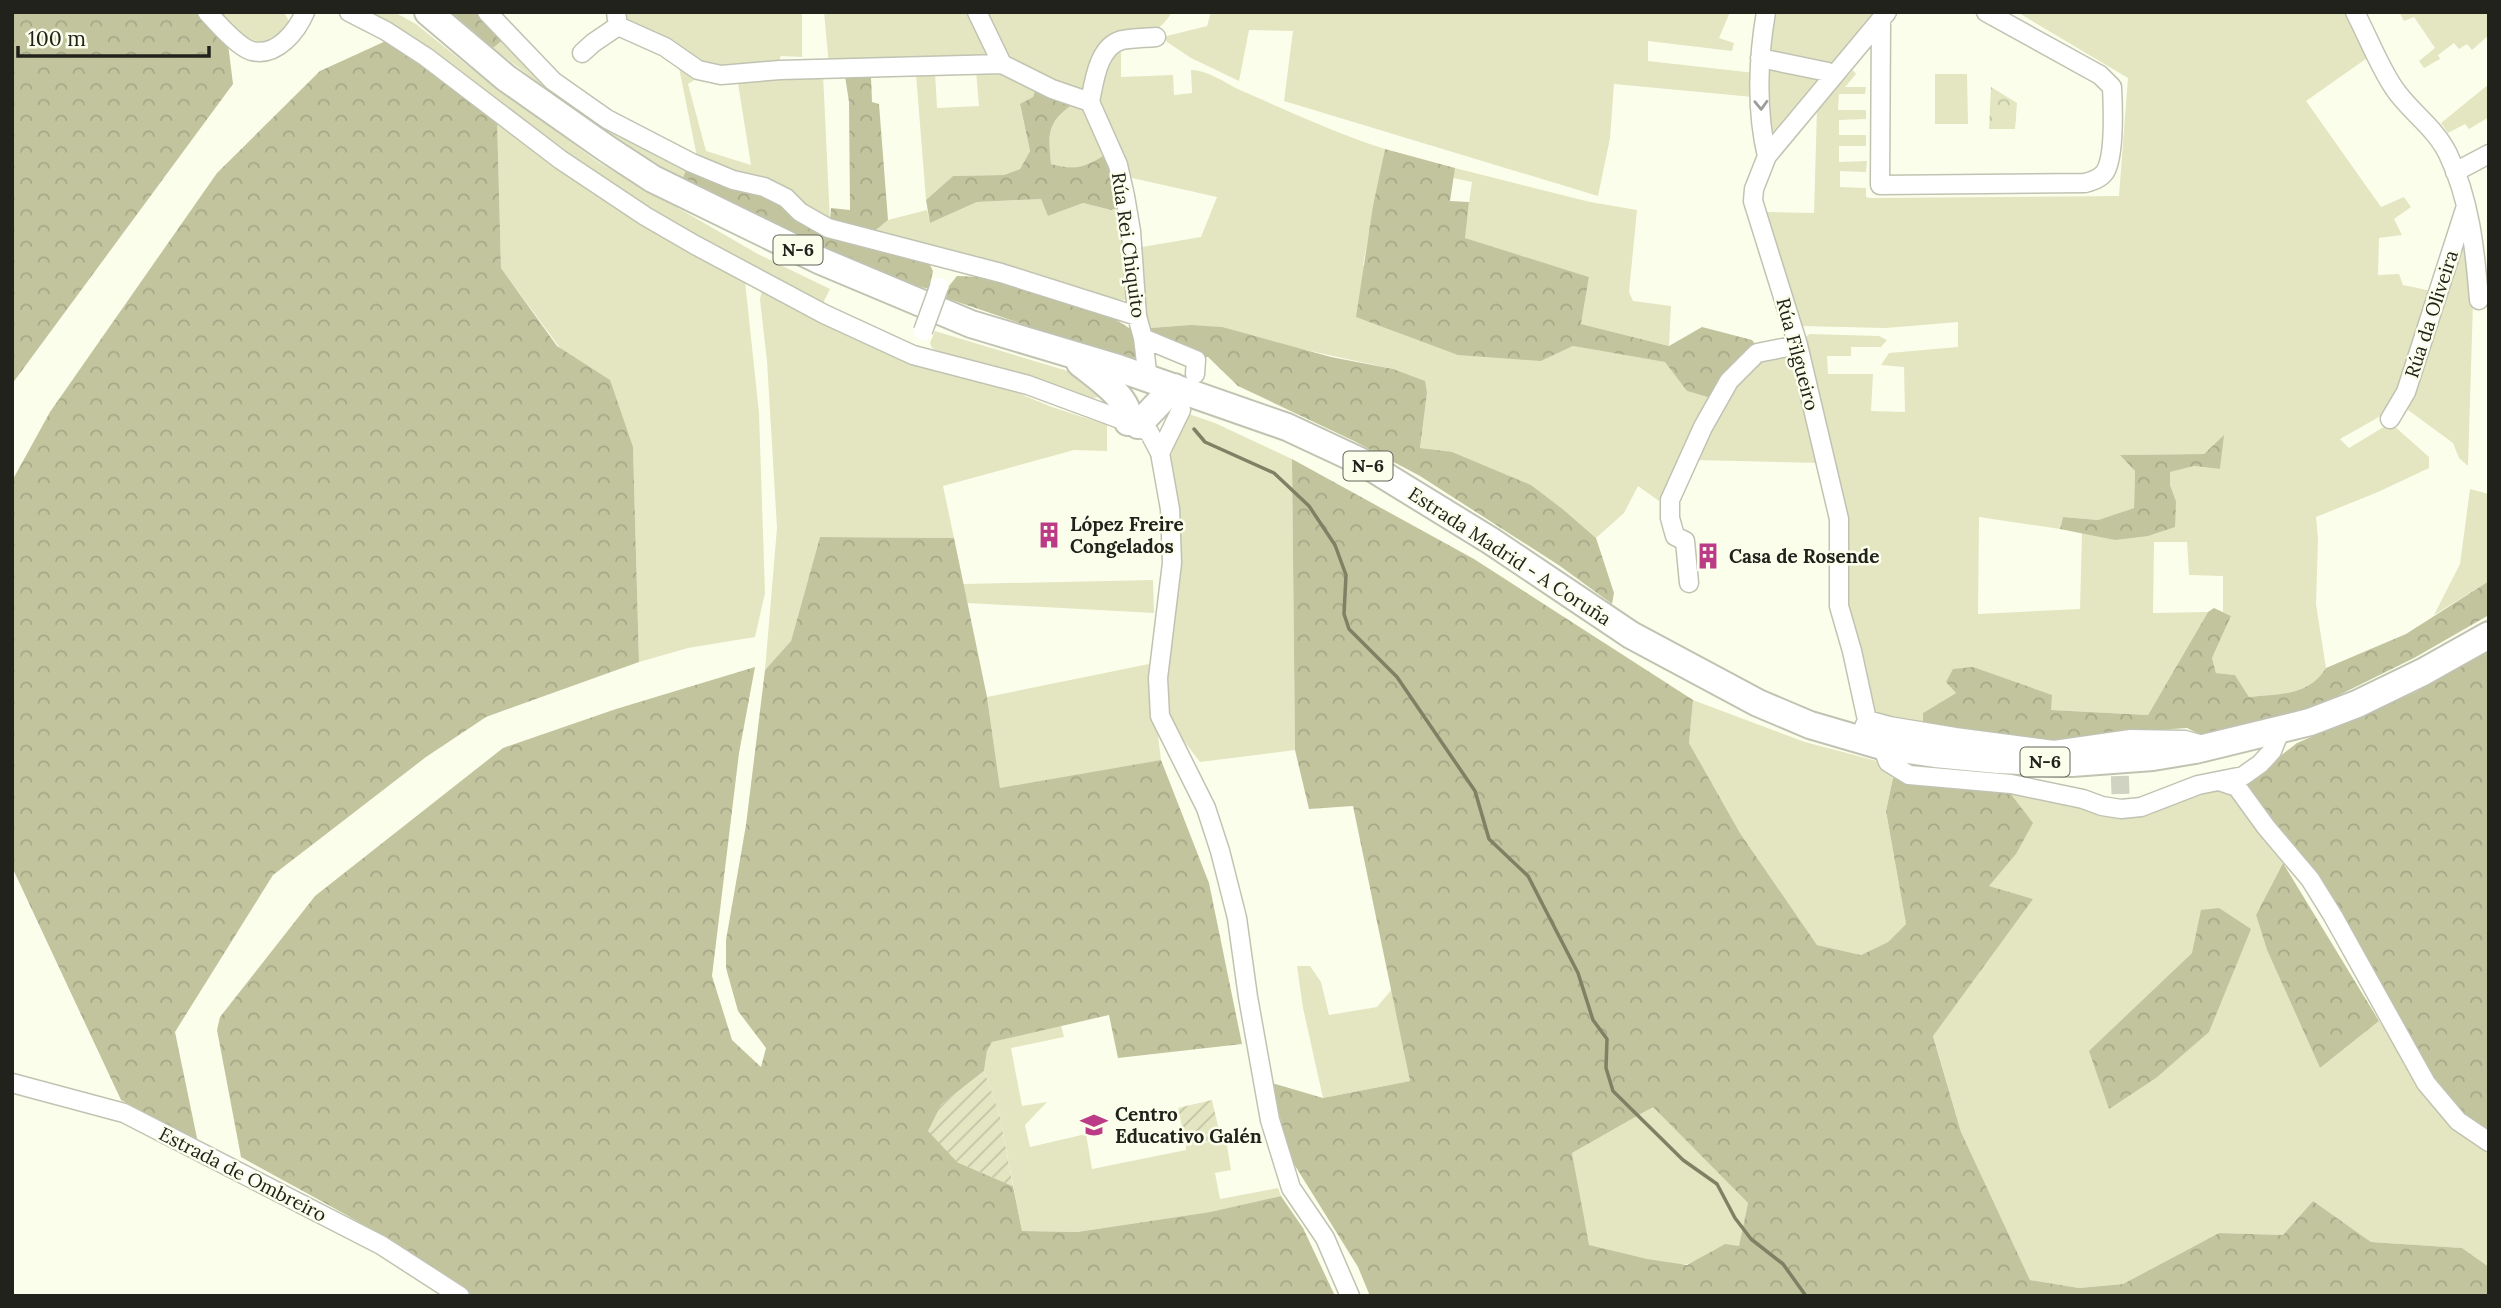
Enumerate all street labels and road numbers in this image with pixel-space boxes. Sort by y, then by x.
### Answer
street label: Rúa Rei Chiquito [1107,171,1151,319]
road number: N-6 [774,236,822,264]
street label: Rúa da Oliveira [2399,247,2463,381]
street label: Rúa Filgueiro [1771,295,1825,413]
road number: N-6 [1344,452,1392,480]
street label: Estrada Madrid - A Coruña [1404,481,1616,631]
road number: N-6 [2021,748,2070,776]
street label: Estrada de Ombreiro [155,1121,331,1227]

